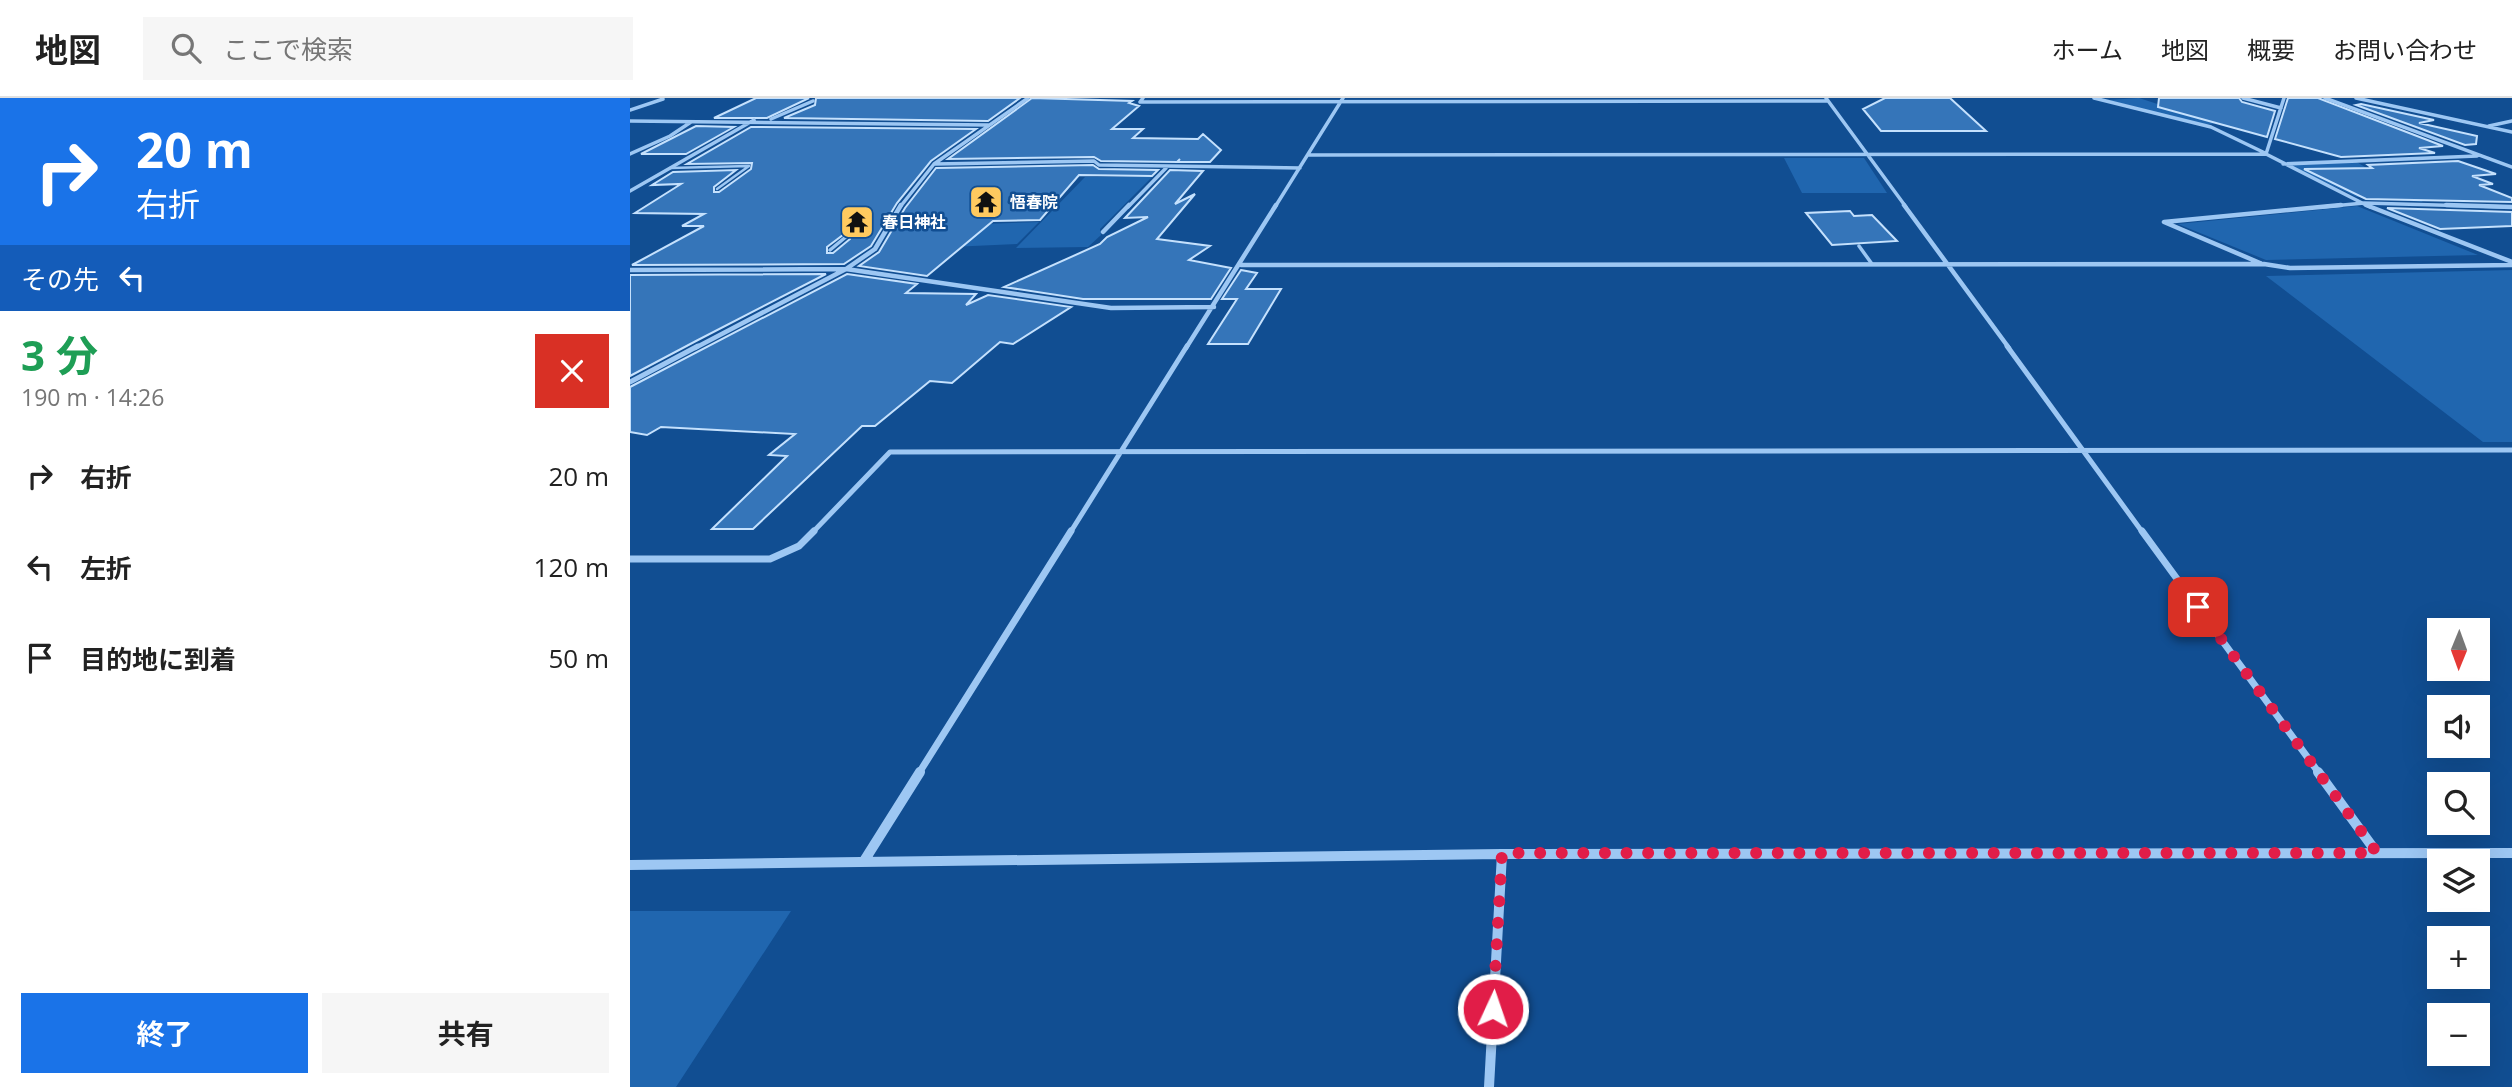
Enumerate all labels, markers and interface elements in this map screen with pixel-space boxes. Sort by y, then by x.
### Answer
search box [143,17,633,80]
text: 地図 [35,27,101,72]
icon: search [167,29,205,67]
text: ここで検索 [223,31,353,67]
text: ホーム [2052,33,2123,66]
text: 地図 [2161,33,2209,66]
text: 概要 [2247,33,2295,66]
text: お問い合わせ [2333,33,2477,66]
text: 20 m [136,116,253,182]
icon: right [21,126,112,217]
text: 右折 [136,182,200,225]
temple icon: 悟春院 [967,183,1005,221]
place label: 悟春院 [1010,191,1058,213]
temple icon: 春日神社 [838,203,876,241]
place label: 春日神社 [882,211,946,233]
icon: left [113,259,151,297]
text: その先 [21,261,99,297]
text: 3 分 [21,326,98,383]
button: close [535,334,609,408]
text: 190 m · 14:26 [21,381,164,413]
icon: right [21,457,59,495]
text: 20 m [548,458,609,494]
text: 右折 [80,459,132,495]
icon: left [21,548,59,586]
text: 120 m [534,549,609,585]
text: 左折 [80,550,132,586]
pin [2168,577,2228,637]
icon: arrive [2179,588,2217,626]
north arrow [2427,618,2490,681]
map controls [2427,618,2490,1066]
icon: arrive [21,639,59,677]
text: 50 m [548,640,609,676]
text: 目的地に到着 [80,641,236,677]
button: sound [2427,695,2490,758]
button: search [2427,772,2490,835]
button: layers [2427,849,2490,912]
button: + [2427,926,2490,989]
position arrow [1456,972,1530,1046]
button: 終了 [21,993,308,1073]
button: 共有 [322,993,609,1073]
button: − [2427,1003,2490,1066]

